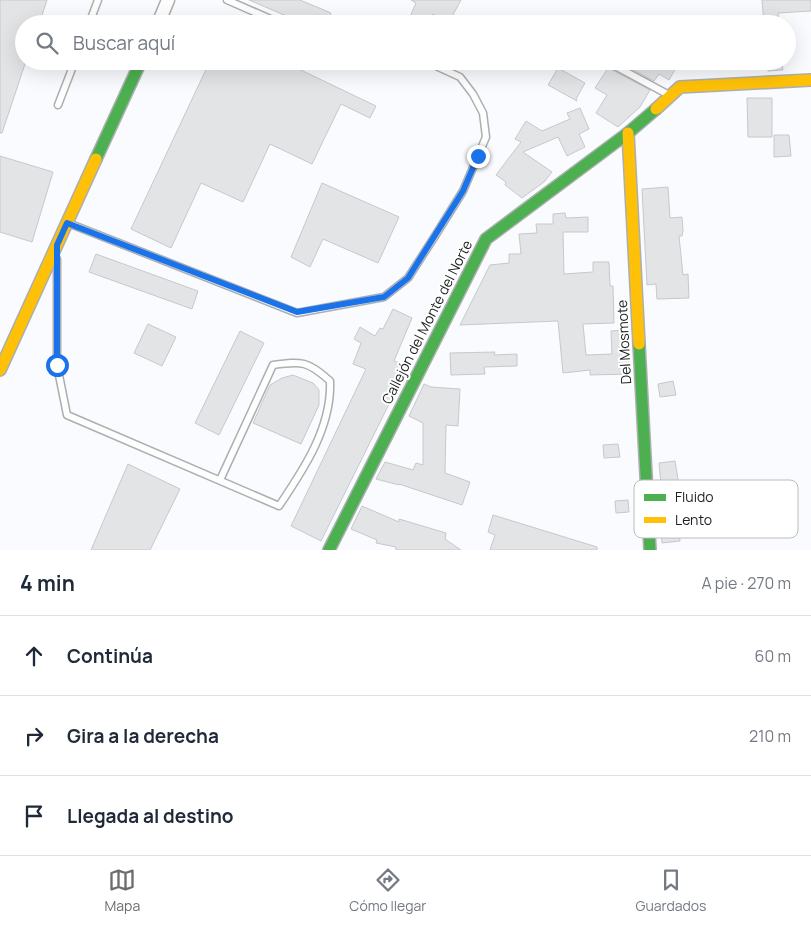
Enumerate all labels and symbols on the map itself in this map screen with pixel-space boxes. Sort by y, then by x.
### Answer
route end [467,145,490,168]
street label: Callejón del Monte del Norte [377,237,476,407]
street label: Del Mosmote [612,299,635,385]
route start [46,354,69,377]
legend [634,480,798,538]
text: Fluido [675,487,713,506]
text: Lento [675,510,712,529]

